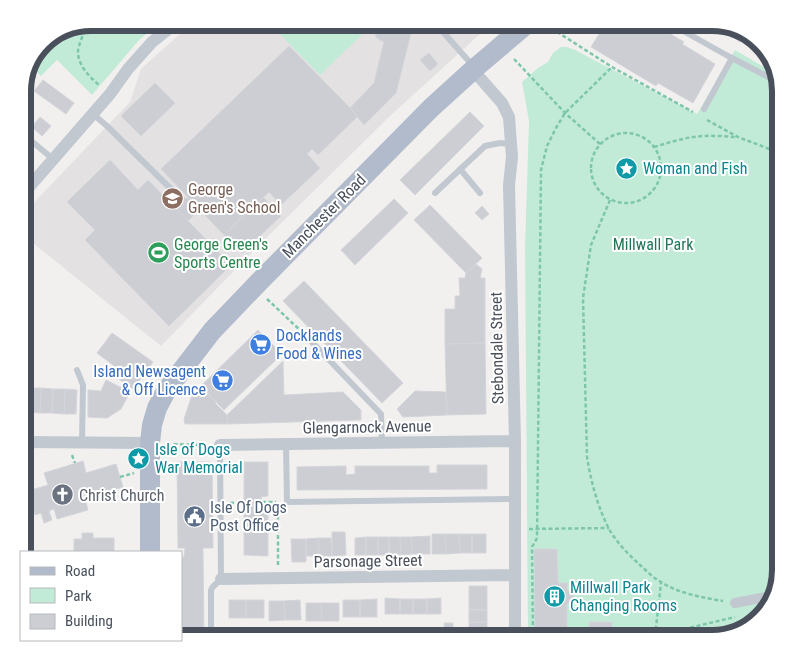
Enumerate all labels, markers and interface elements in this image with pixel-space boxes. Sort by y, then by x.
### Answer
place icon: Woman and Fish [615,156,639,180]
place label: Woman and Fish [643,159,748,178]
street label: Manchester Road [278,170,370,262]
place label: George Green's School [188,180,280,217]
school or university icon: George Green's School [160,186,184,210]
place label: George Green's Sports Centre [174,235,268,272]
park label: Millwall Park [613,235,694,254]
sports icon: George Green's Sports Centre [146,241,170,265]
street label: Stebondale Street [487,292,507,404]
place label: Docklands Food & Wines [276,326,362,363]
supermarket icon: Docklands Food & Wines [248,332,272,356]
place label: Island Newsagent & Off Licence [93,362,206,399]
supermarket icon: Island Newsagent & Off Licence [210,368,234,392]
street label: Glengarnock Avenue [302,416,432,438]
place label: Isle of Dogs War Memorial [155,440,243,477]
place icon: Isle of Dogs War Memorial [127,446,151,470]
church icon: Christ Church [51,483,75,507]
place label: Christ Church [79,486,164,505]
place label: Isle Of Dogs Post Office [210,498,287,535]
public building icon: Isle Of Dogs Post Office [182,504,206,528]
legend [20,551,182,641]
street label: Parsonage Street [314,551,423,571]
text: Road [65,562,95,580]
place label: Millwall Park Changing Rooms [570,578,677,615]
building icon: Millwall Park Changing Rooms [542,584,566,608]
text: Park [65,587,92,605]
text: Building [65,612,113,630]

